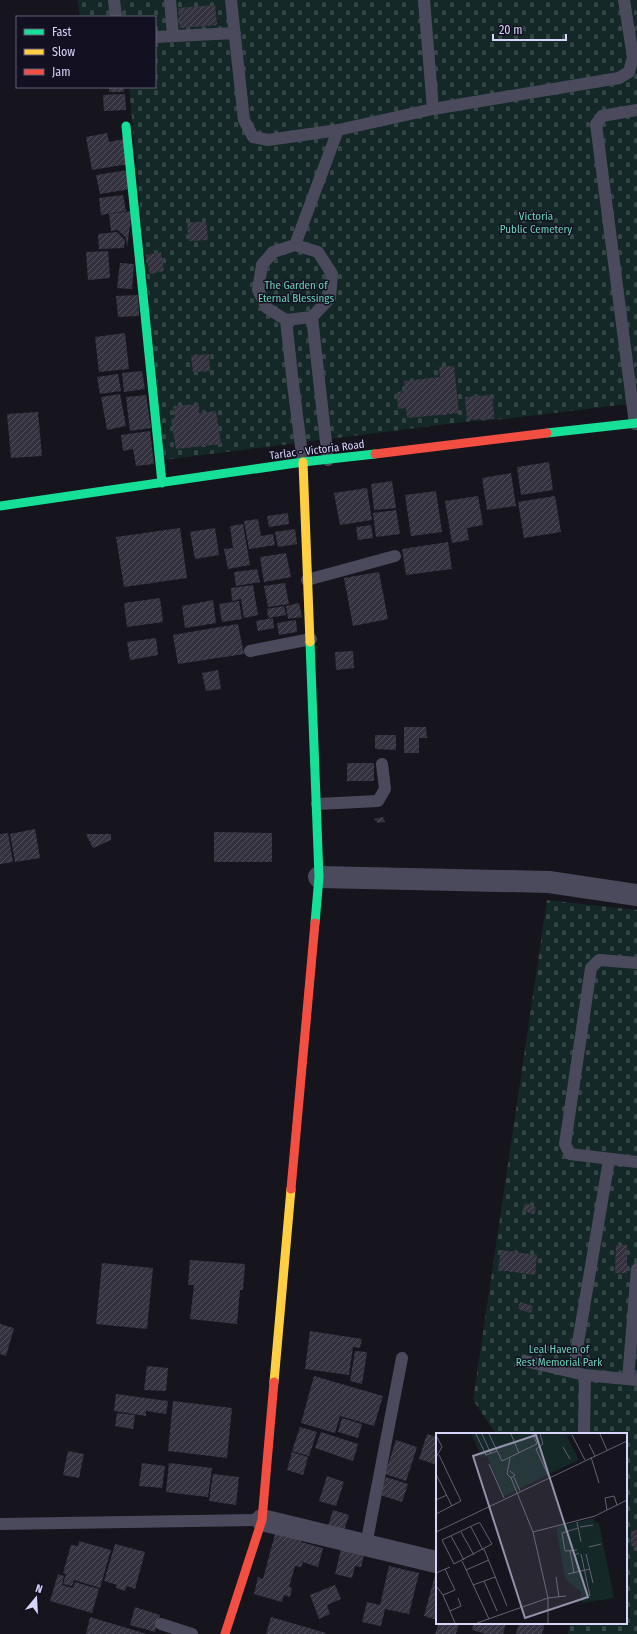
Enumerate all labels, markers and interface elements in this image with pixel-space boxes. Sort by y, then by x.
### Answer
legend [16,16,156,88]
scale bar [493,16,566,42]
text: 20 m [499,23,523,37]
text: Fast [52,25,71,39]
text: Slow [52,45,75,59]
text: Jam [52,65,70,79]
park label: Victoria Public Cemetery [500,210,572,236]
park label: The Garden of Eternal Blessings [258,279,334,305]
street label: Tarlac - Victoria Road [269,438,365,462]
park label: Leal Haven of Rest Memorial Park [516,1343,603,1369]
inset map [436,1433,627,1624]
north arrow [16,1578,56,1618]
text: N [34,1582,44,1596]

